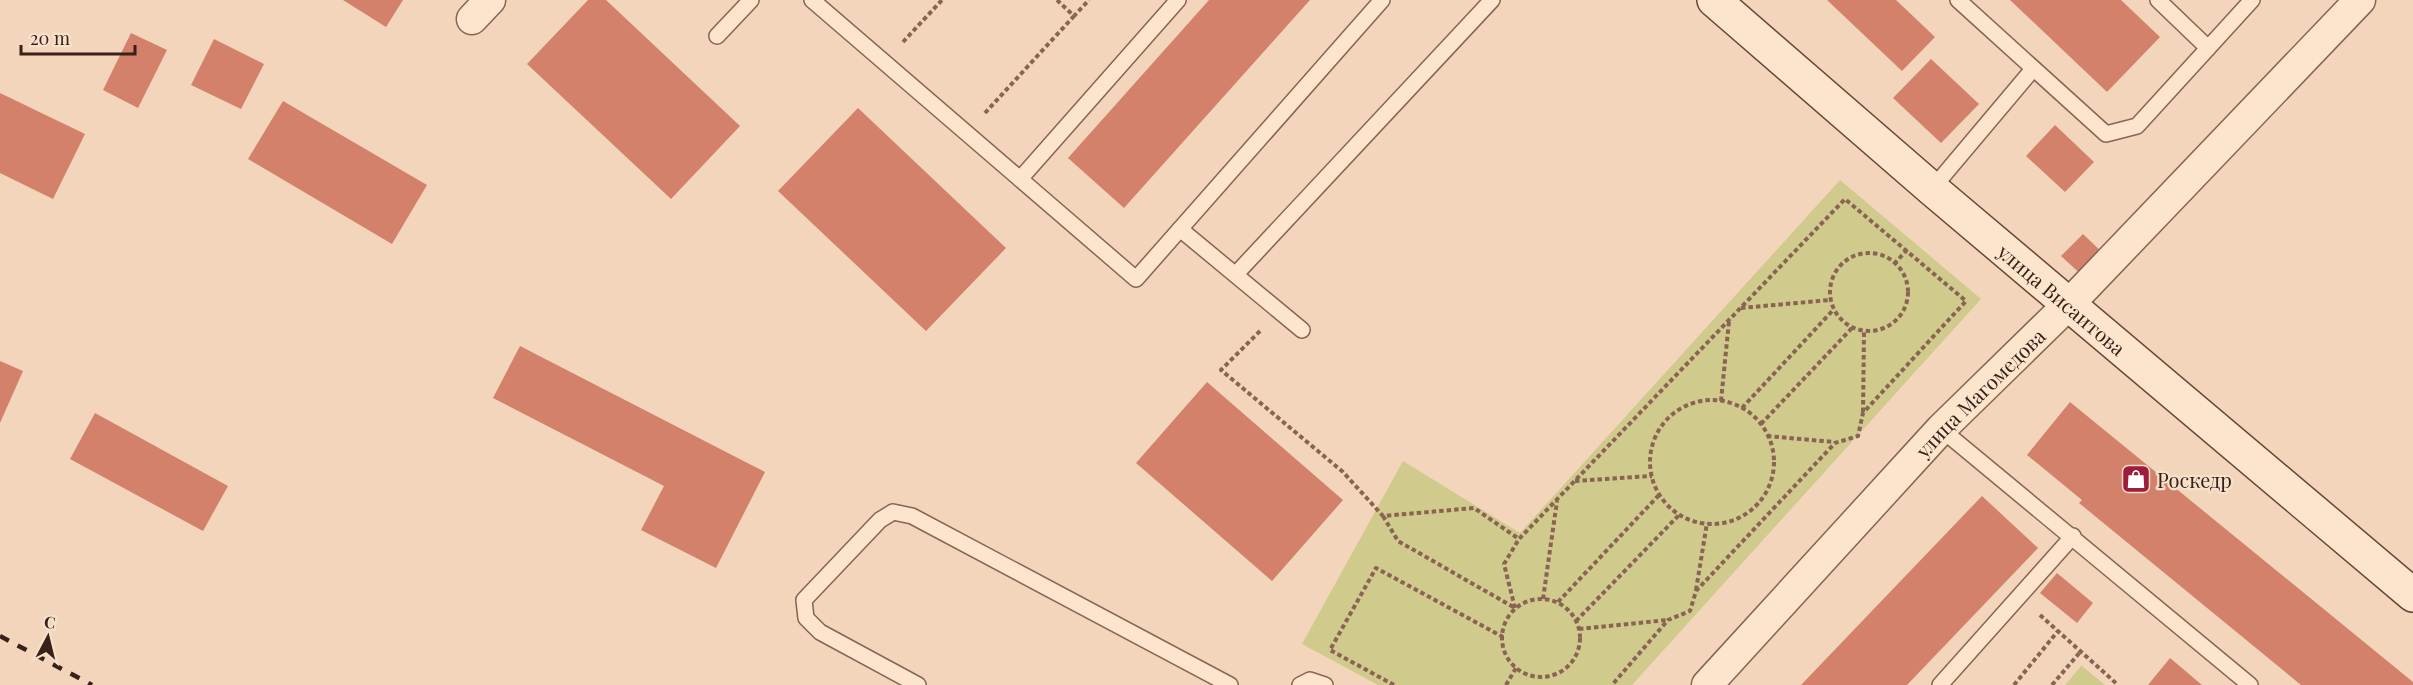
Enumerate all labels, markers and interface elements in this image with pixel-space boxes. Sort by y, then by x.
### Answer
scale bar [21,18,135,56]
text: 20 m [30,26,70,50]
street label: улица Висаитова [1992,237,2132,361]
street label: улица Магомедова [1908,322,2050,463]
shop icon: Роскедр [2120,463,2152,495]
place label: Роскедр [2157,466,2232,493]
north arrow [18,607,78,667]
text: С [43,611,57,633]

